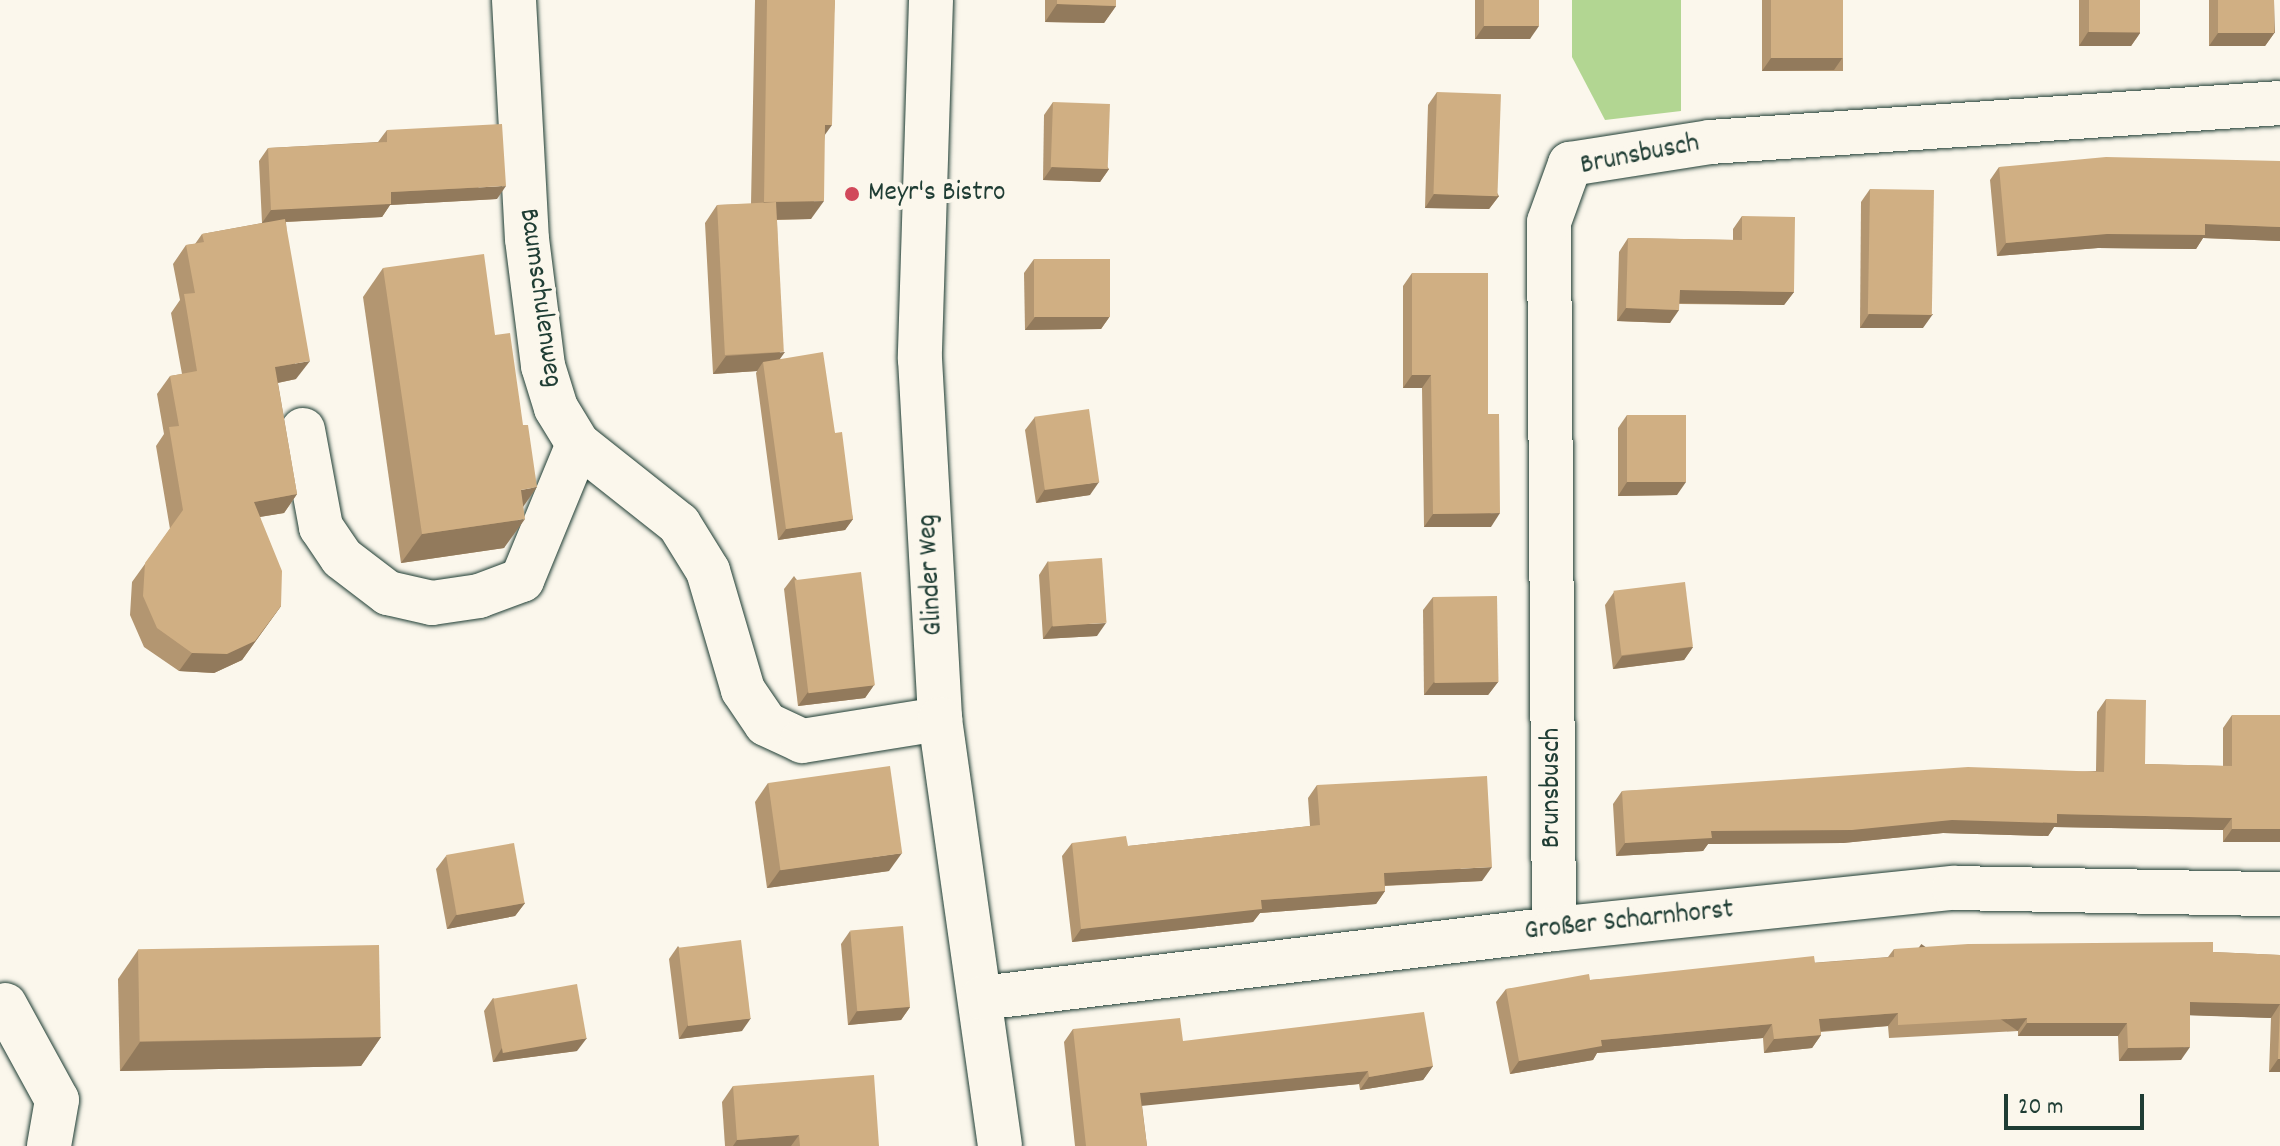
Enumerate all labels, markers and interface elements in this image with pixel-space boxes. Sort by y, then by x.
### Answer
street label: Brunsbusch [1578,128,1702,184]
place label: Meyr's Bistro [868,177,1006,211]
marker: Meyr's Bistro [843,185,861,203]
street label: Baumschulenweg [510,206,568,390]
street label: Glinder Weg [912,513,952,637]
street label: Brunsbusch [1536,728,1570,848]
street label: Großer Scharnhorst [1523,894,1735,950]
scale bar [2008,1078,2148,1128]
text: 20 m [2018,1091,2064,1125]

